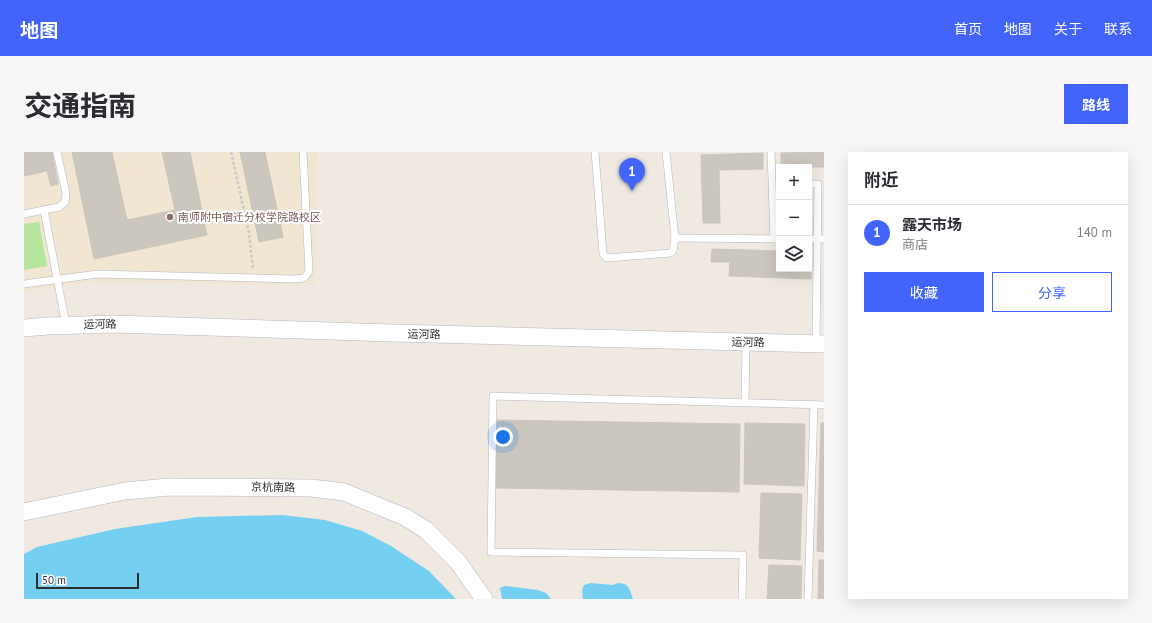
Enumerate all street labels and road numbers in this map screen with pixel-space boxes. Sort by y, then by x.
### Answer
street label: 运河路 [83,317,117,331]
street label: 运河路 [407,327,441,341]
street label: 运河路 [731,335,765,349]
street label: 京杭南路 [251,480,295,494]

